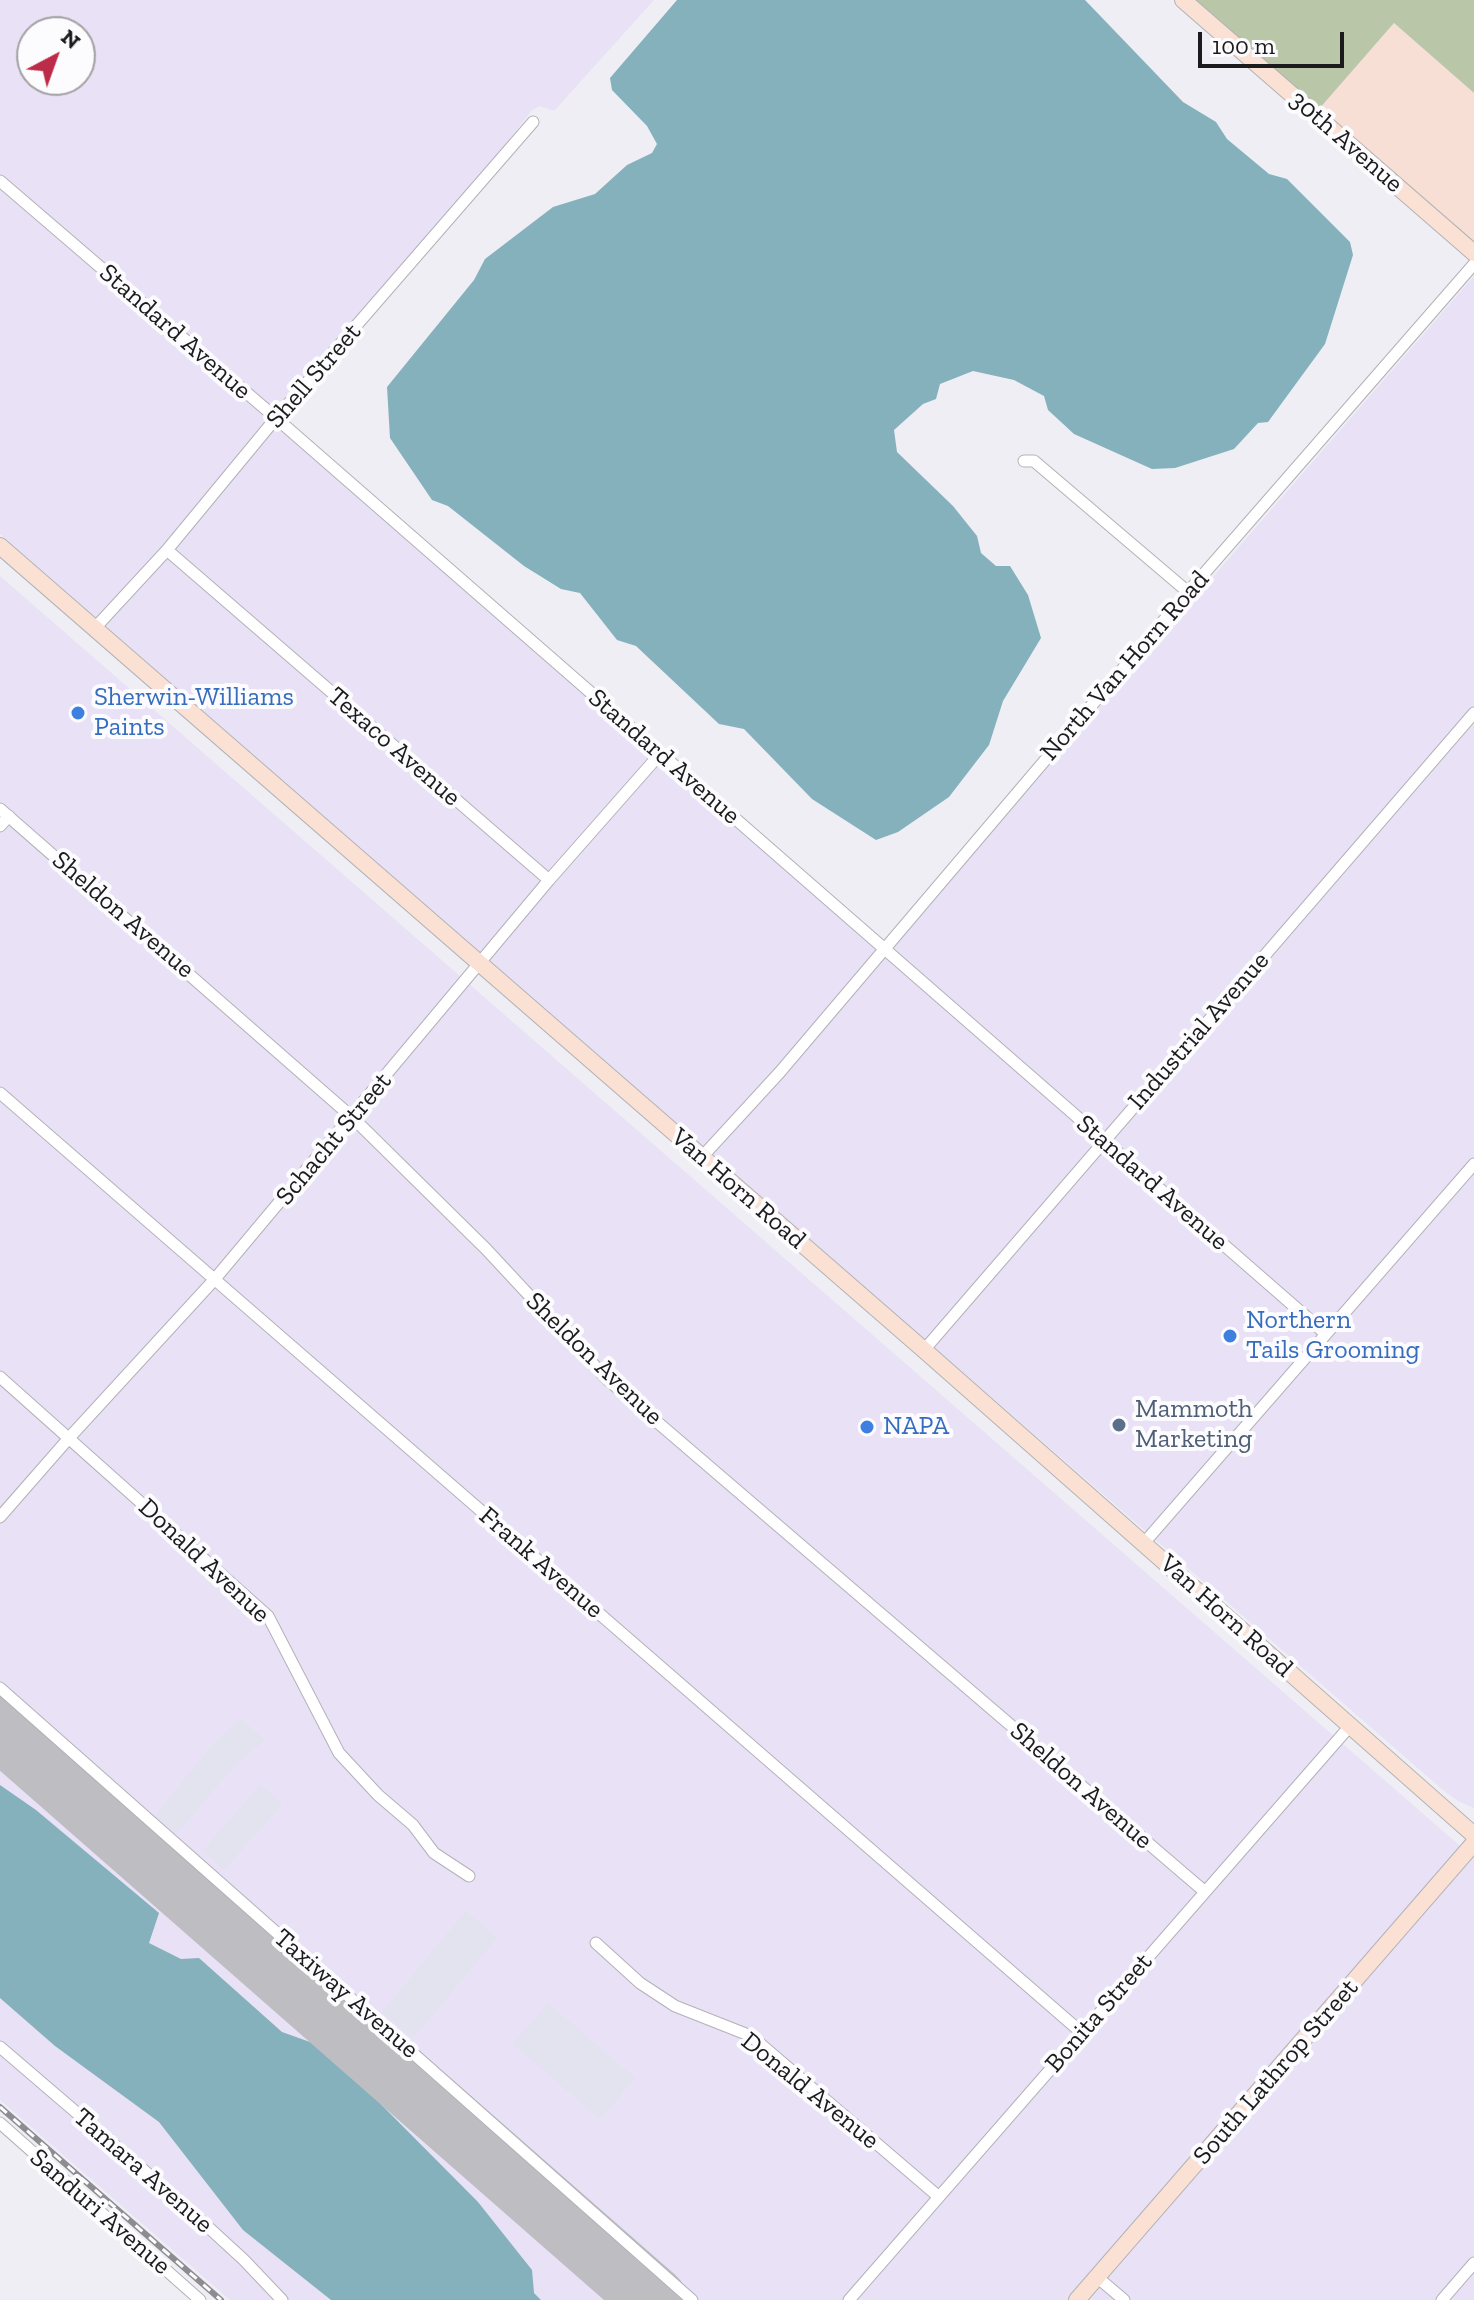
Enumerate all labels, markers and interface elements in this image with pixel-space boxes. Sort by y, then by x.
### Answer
north arrow [16,16,96,96]
scale bar [1202,16,1348,66]
text: N [56,23,86,55]
text: 100 m [1212,31,1275,60]
street label: 30th Avenue [1283,84,1409,200]
street label: Standard Avenue [93,257,257,407]
street label: Shell Street [260,317,368,435]
street label: North Van Horn Road [1034,565,1216,767]
street label: Texaco Avenue [321,681,467,813]
place label: Sherwin-Williams Paints [94,682,294,744]
street label: Standard Avenue [582,682,746,832]
marker: Sherwin-Williams Paints [69,704,87,722]
street label: Sheldon Avenue [45,845,201,985]
street label: Industrial Avenue [1122,946,1276,1116]
street label: Schacht Street [269,1066,399,1212]
street label: Standard Avenue [1070,1108,1234,1258]
street label: Van Horn Road [664,1122,812,1256]
street label: Sheldon Avenue [519,1286,669,1432]
place label: Northern Tails Grooming [1246,1305,1420,1366]
marker: Northern Tails Grooming [1221,1327,1239,1345]
place label: Mammoth Marketing [1135,1394,1253,1456]
place label: NAPA [883,1411,949,1443]
marker: Mammoth Marketing [1110,1416,1128,1434]
marker: NAPA [858,1418,876,1436]
street label: Donald Avenue [132,1492,276,1630]
street label: Frank Avenue [472,1500,610,1626]
street label: Van Horn Road [1153,1548,1299,1684]
street label: Sheldon Avenue [1003,1716,1159,1856]
street label: Taxiway Avenue [267,1923,425,2065]
street label: Bonita Street [1039,1947,1159,2079]
street label: South Lathrop Street [1187,1973,1365,2171]
street label: Donald Avenue [735,2026,885,2156]
street label: Tamara Avenue [67,2102,219,2240]
street label: Sanduri Avenue [23,2142,177,2282]

